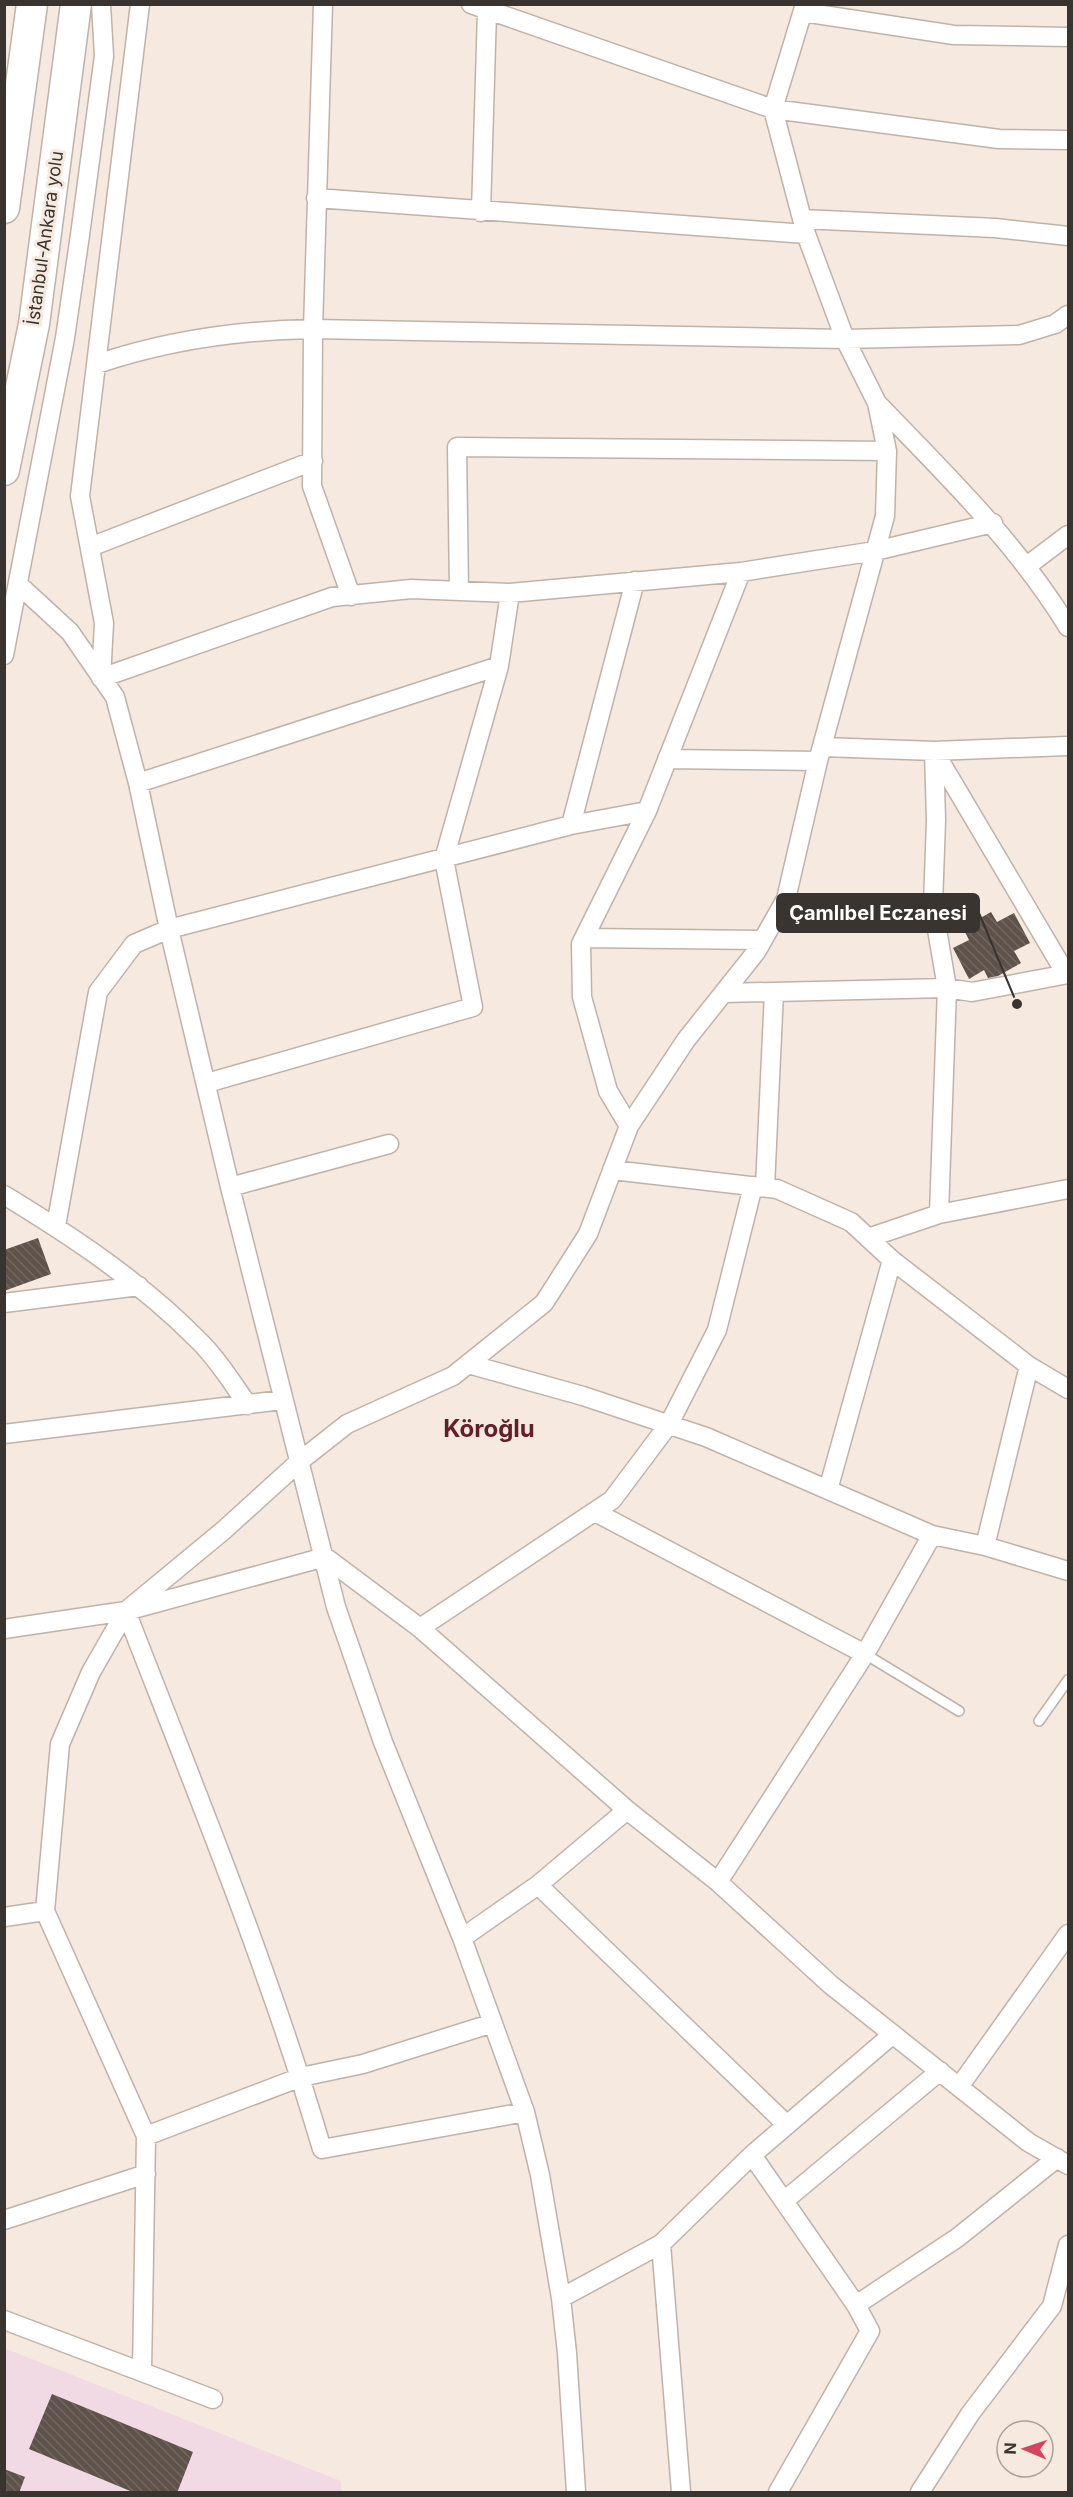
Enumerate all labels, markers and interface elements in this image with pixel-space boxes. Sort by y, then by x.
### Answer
street label: İstanbul-Ankara yolu [21,150,67,326]
callout: Çamlıbel Eczanesi [777,894,979,932]
text: Çamlıbel Eczanesi [789,901,967,925]
district label: Köroğlu [443,1414,535,1443]
north arrow [995,2419,1055,2479]
text: N [1000,2442,1020,2455]

